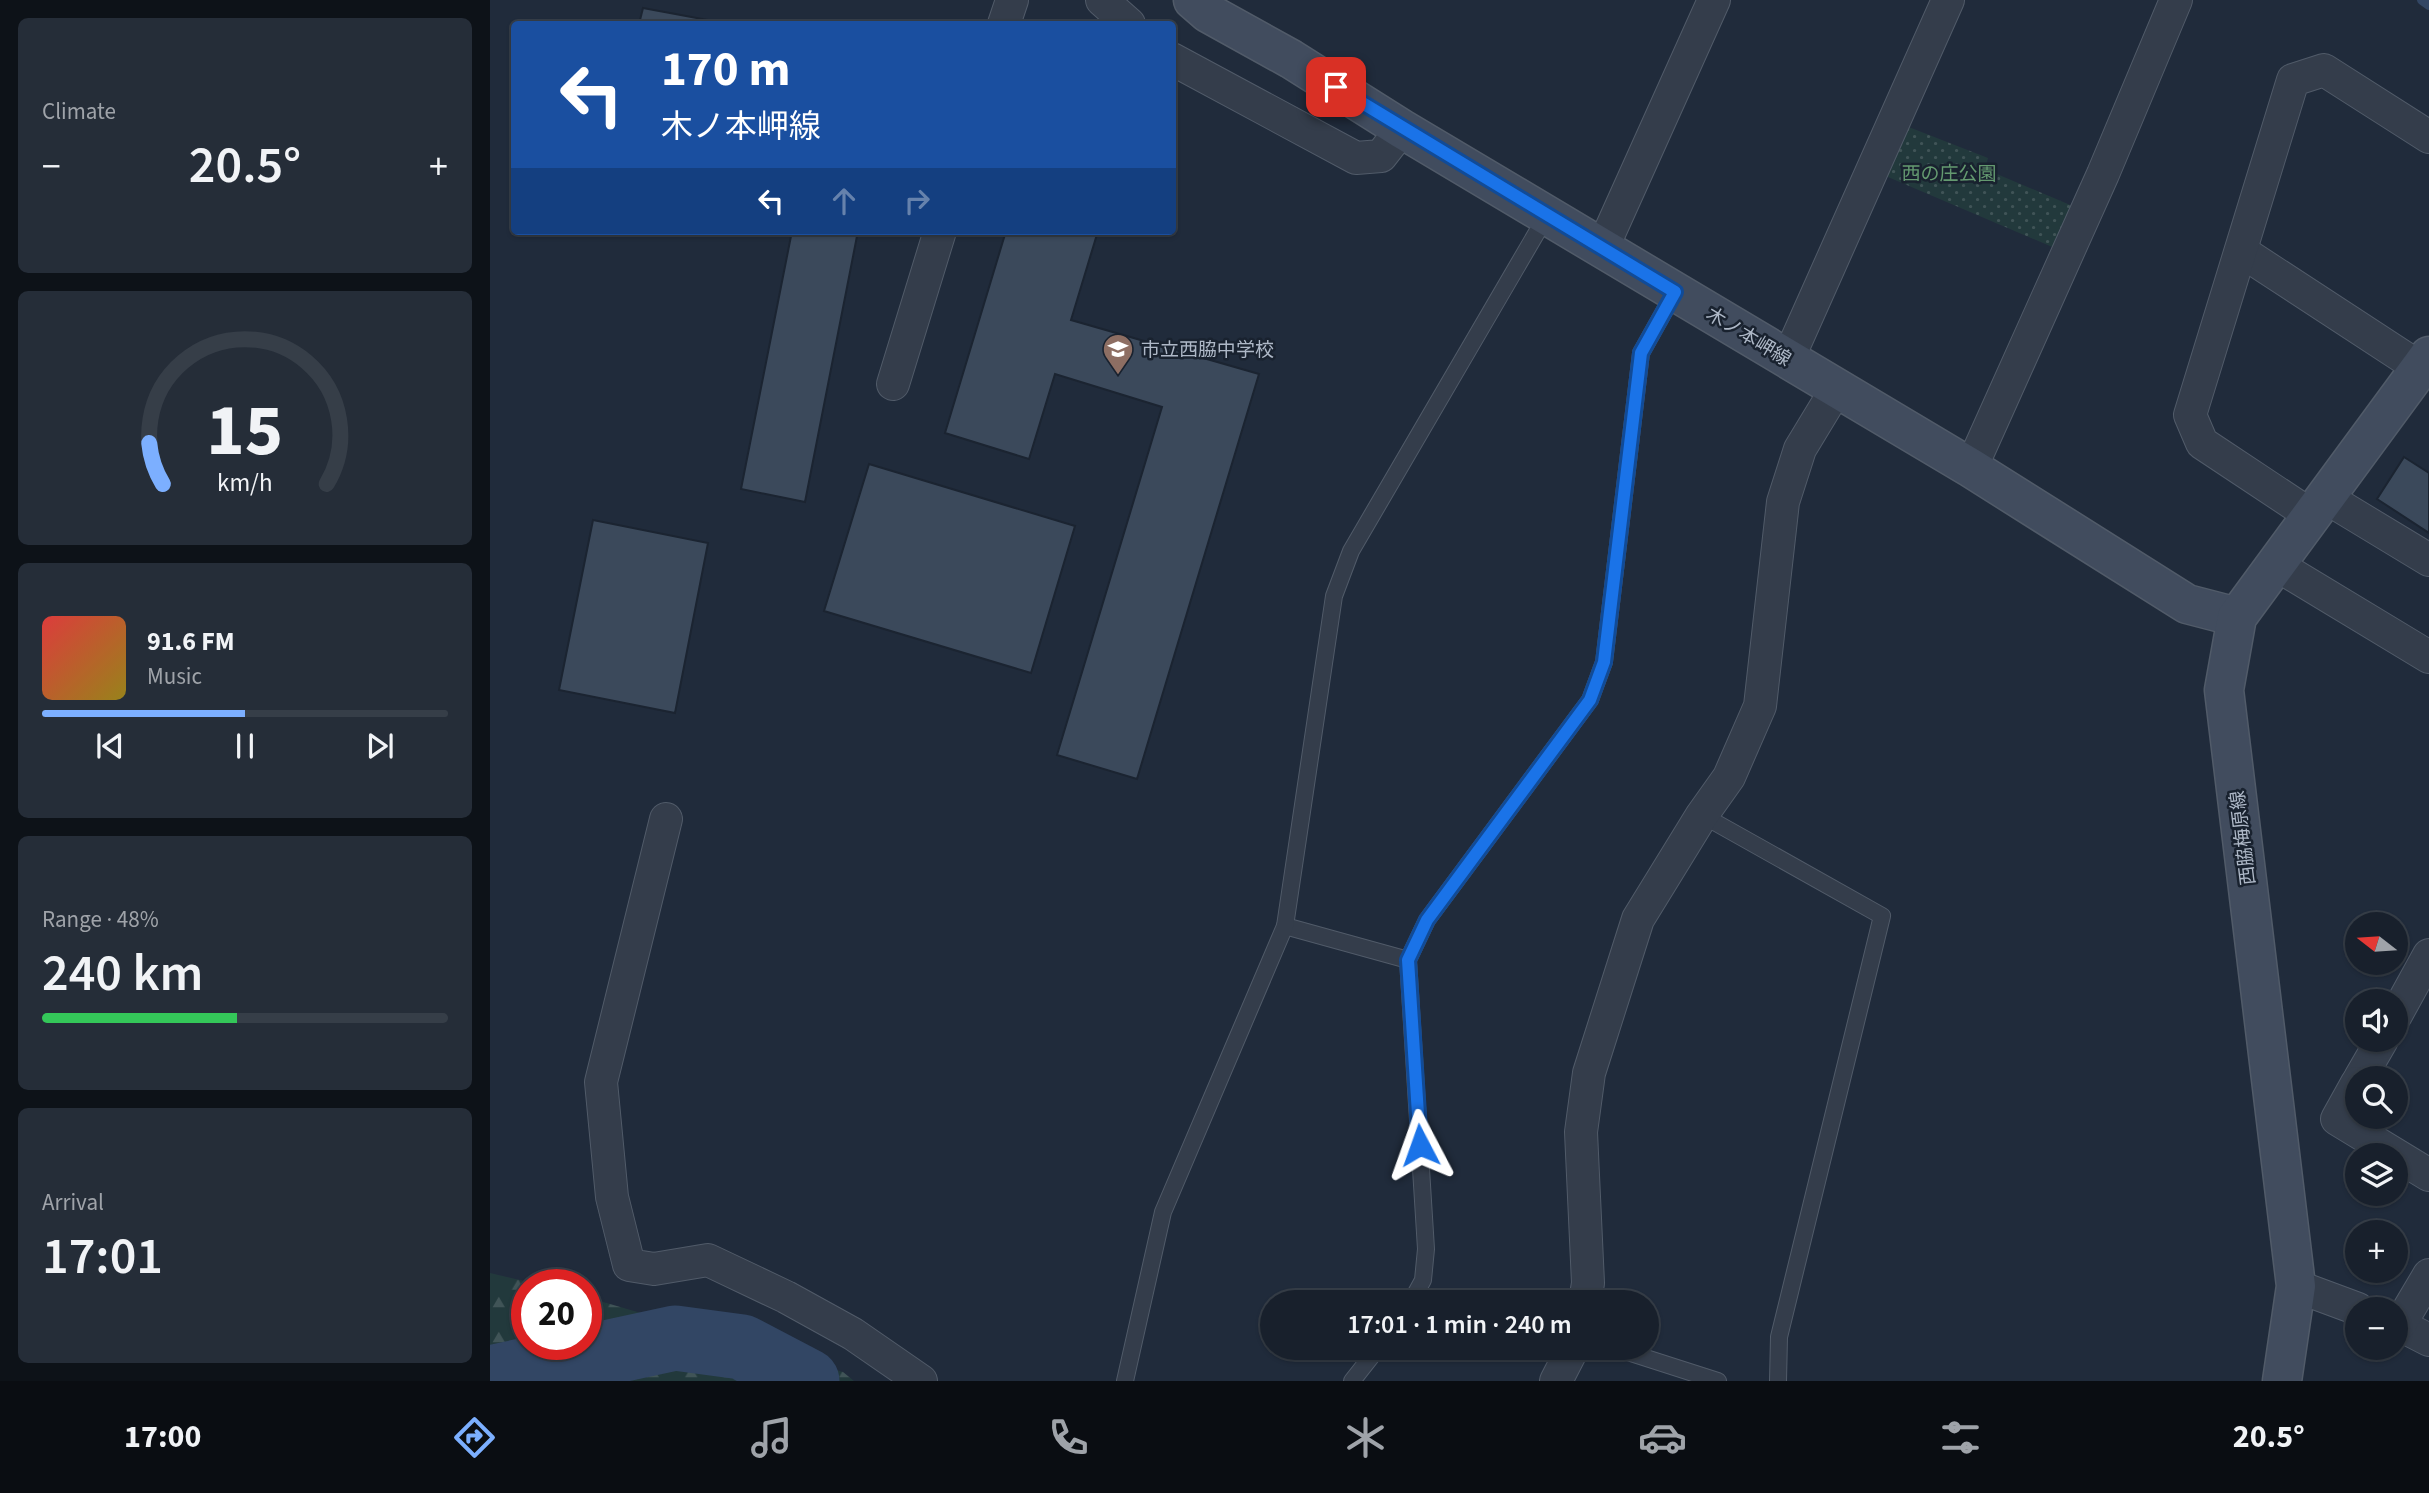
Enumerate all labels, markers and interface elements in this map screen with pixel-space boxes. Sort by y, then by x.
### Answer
text: 170 m [661,35,790,105]
icon: left [546,49,637,140]
pin [1306,57,1366,117]
icon: arrive [1317,68,1355,106]
text: Climate [42,95,116,128]
text: 木ノ本岬線 [661,104,821,150]
text: 20.5° [189,129,301,203]
text: − [42,140,61,194]
text: + [429,140,448,194]
park label: 西の庄公園 [1901,161,1997,188]
icon: left [752,182,790,220]
icon: ahead [825,182,863,220]
icon: right [898,182,936,220]
street label: 木ノ本岬線 [1701,301,1796,373]
school or university icon: 市立西脇中学校 [1101,332,1135,376]
place label: 市立西脇中学校 [1141,337,1274,364]
text: 15 [207,379,283,483]
text: km/h [217,465,273,501]
text: 91.6 FM [147,623,235,660]
text: Music [147,660,202,693]
icon: previous [91,727,129,765]
icon: pause [226,727,264,765]
icon: next [361,727,399,765]
street label: 西脇梅原線 [2224,789,2263,887]
text: Range · 48% [42,903,159,936]
north arrow [2345,912,2408,975]
map controls [2345,912,2408,1360]
text: 240 km [42,937,203,1011]
button: sound [2345,989,2408,1052]
button: search [2345,1066,2408,1129]
position arrow [1383,1108,1457,1182]
button: layers [2345,1143,2408,1206]
text: Arrival [42,1186,104,1219]
text: 17:01 [42,1220,163,1294]
button: + [2345,1220,2408,1283]
speed limit sign: 20 [511,1269,602,1360]
button: − [2345,1297,2408,1360]
text: 17:01 · 1 min · 240 m [1347,1306,1572,1343]
icon: directions [450,1413,499,1462]
icon: music [747,1413,796,1462]
icon: phone [1044,1413,1093,1462]
icon: climate [1341,1413,1390,1462]
icon: car [1638,1413,1687,1462]
icon: filters [1936,1413,1985,1462]
text: 17:00 [124,1414,201,1460]
text: 20.5° [2233,1414,2305,1460]

